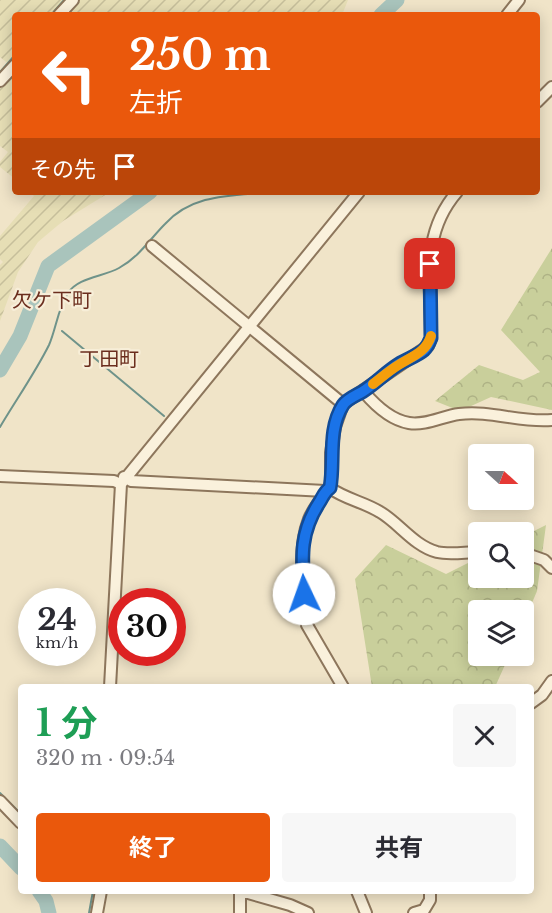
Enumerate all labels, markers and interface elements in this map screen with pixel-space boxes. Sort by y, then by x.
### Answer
text: 250 m [129,29,271,81]
icon: left [30,36,108,114]
text: 左折 [129,86,183,119]
icon: arrive [108,150,141,183]
text: その先 [30,156,96,183]
pin [404,238,455,289]
icon: arrive [413,247,446,280]
district label: 欠ケ下町 [12,288,92,312]
district label: 丁田町 [79,347,139,371]
north arrow [468,444,534,510]
map controls [468,444,534,666]
button: search [468,522,534,588]
position arrow [272,562,336,626]
speed limit sign: 30 [108,588,186,666]
button: layers [468,600,534,666]
text: 24 [37,601,77,638]
text: km/h [36,633,78,652]
text: 1 分 [36,701,97,746]
button: close [453,704,516,767]
text: 320 m · 09:54 [36,746,175,770]
button: 終了 [36,813,270,882]
button: 共有 [282,813,516,882]

